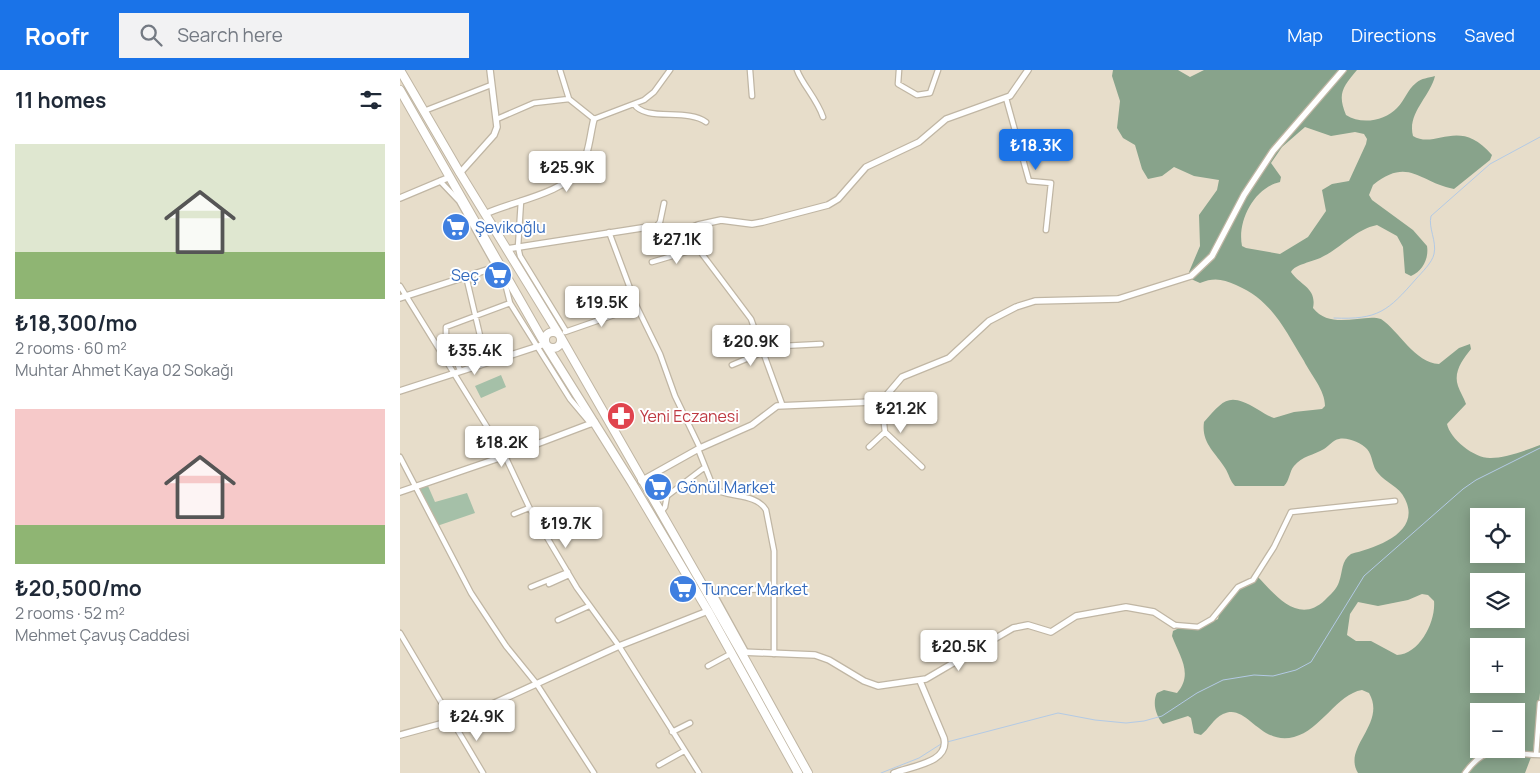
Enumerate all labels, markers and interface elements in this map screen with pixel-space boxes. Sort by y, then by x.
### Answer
search box [119,13,469,58]
text: Roofr [25,19,89,52]
icon: search [137,21,165,49]
text: Search here [177,22,283,48]
text: Map [1287,23,1323,47]
text: Directions [1351,23,1436,47]
text: Saved [1464,23,1515,47]
text: 11 homes [15,86,106,114]
icon: filters [357,86,385,114]
pin: ₺18.3K [995,128,1077,171]
text: ₺18.3K [1010,134,1062,156]
pin: ₺25.9K [526,150,608,193]
text: ₺25.9K [540,156,594,178]
icon: home [155,177,245,267]
supermarket icon: Şevikoğlu [441,212,471,242]
place label: Şevikoğlu [475,216,546,238]
pin: ₺27.1K [636,222,718,265]
text: ₺27.1K [653,228,701,250]
supermarket icon: Seç [483,260,513,290]
place label: Seç [451,264,479,286]
pin: ₺19.5K [561,286,643,328]
text: ₺19.5K [576,291,628,313]
text: ₺18,300/mo [15,309,137,337]
pin: ₺20.9K [710,324,792,367]
text: ₺20.9K [723,330,779,352]
pin: ₺35.4K [434,334,516,376]
text: 2 rooms · 60 m² [15,337,127,359]
text: ₺35.4K [448,339,502,361]
text: Muhtar Ahmet Kaya 02 Sokağı [15,359,233,381]
pin: ₺21.2K [860,392,942,434]
text: ₺21.2K [875,397,927,419]
pharmacy icon: Yeni Eczanesi [606,401,636,431]
place label: Yeni Eczanesi [640,405,739,427]
pin: ₺18.2K [461,426,543,468]
text: ₺18.2K [476,431,528,453]
icon: home [155,442,245,532]
supermarket icon: Gönül Market [643,472,673,502]
place label: Gönül Market [677,476,775,498]
pin: ₺19.7K [525,506,607,549]
map controls [1470,508,1525,758]
button: locate [1470,508,1525,563]
text: ₺19.7K [540,512,592,534]
button: layers [1470,573,1525,628]
text: ₺20,500/mo [15,574,142,602]
supermarket icon: Tuncer Market [668,574,698,604]
place label: Tuncer Market [702,578,808,600]
text: 2 rooms · 52 m² [15,602,125,624]
text: Mehmet Çavuş Caddesi [15,624,190,646]
pin: ₺20.5K [918,630,1000,672]
text: ₺20.5K [931,635,987,657]
button: + [1470,638,1525,693]
pin: ₺24.9K [436,700,518,742]
button: − [1470,703,1525,758]
text: ₺24.9K [450,705,504,727]

